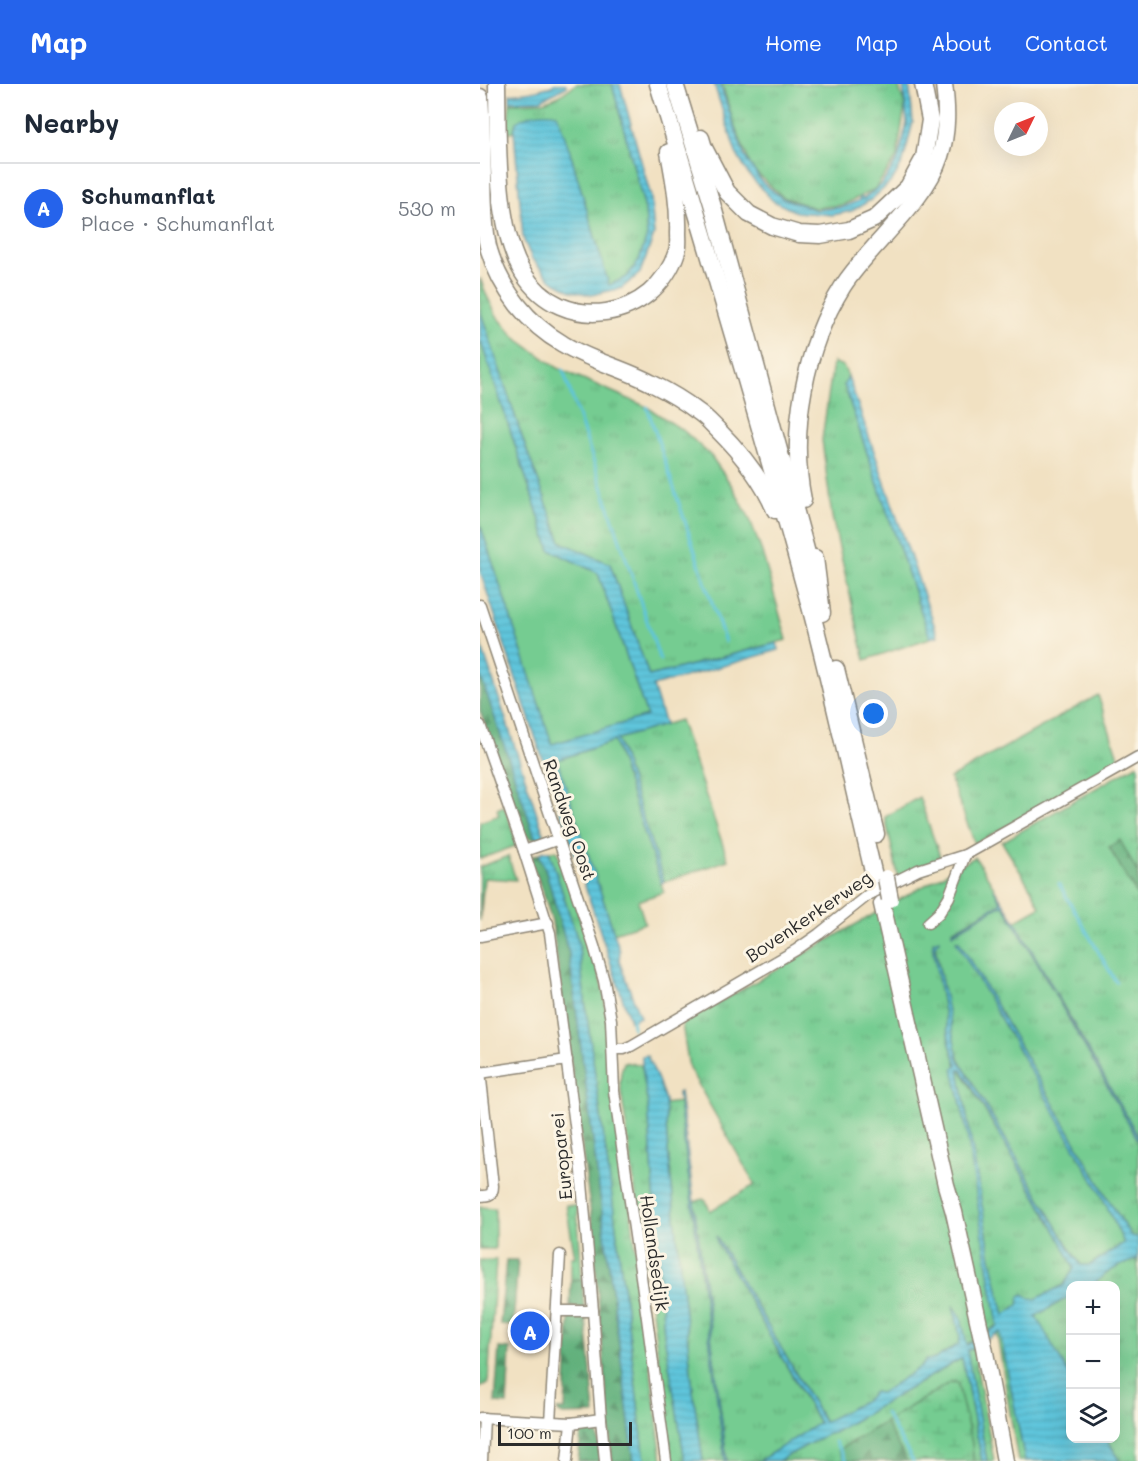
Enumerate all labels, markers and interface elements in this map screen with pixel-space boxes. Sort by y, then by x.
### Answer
text: Map [30,24,87,60]
text: Home [765,29,822,56]
text: Map [855,29,898,56]
text: About [931,29,992,56]
text: Contact [1025,29,1108,56]
north arrow [994,102,1048,156]
text: Nearby [24,106,119,140]
text: Schumanflat [81,181,216,210]
text: A [37,195,50,221]
text: 530 m [398,195,456,221]
text: Place · Schumanflat [81,210,275,236]
your location [859,699,888,728]
street label: Randweg Oost [538,756,602,884]
street label: Bovenkerkerweg [741,865,876,967]
street label: Europarei [544,1111,578,1201]
street label: Hollandsedijk [635,1193,675,1313]
map controls [1066,1281,1120,1443]
button: + [1066,1281,1120,1335]
pin: A [511,1308,550,1354]
button: − [1066,1335,1120,1389]
button: layers [1066,1389,1120,1443]
scale bar [498,1419,632,1446]
text: 100 m [507,1422,552,1443]

